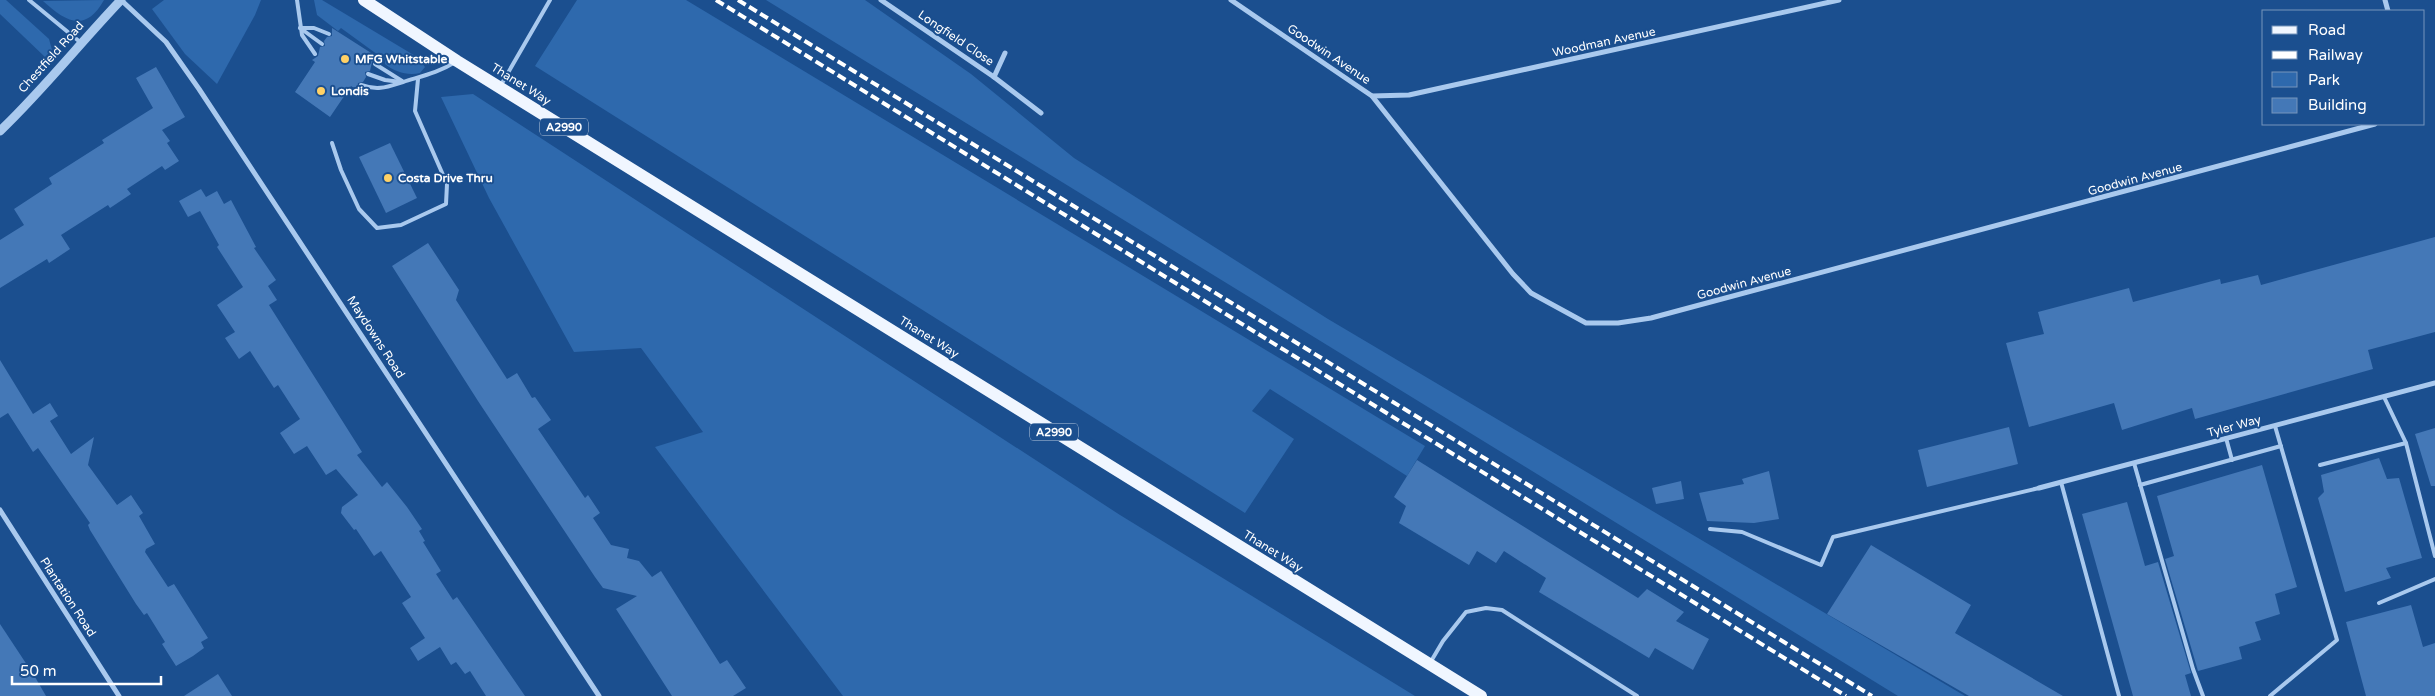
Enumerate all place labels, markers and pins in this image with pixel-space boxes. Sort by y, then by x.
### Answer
place label: MFG Whitstable [355,52,447,66]
marker: MFG Whitstable [339,53,351,65]
place label: Londis [331,84,369,98]
marker: Londis [315,85,327,97]
place label: Costa Drive Thru [398,171,493,185]
marker: Costa Drive Thru [382,172,394,184]

